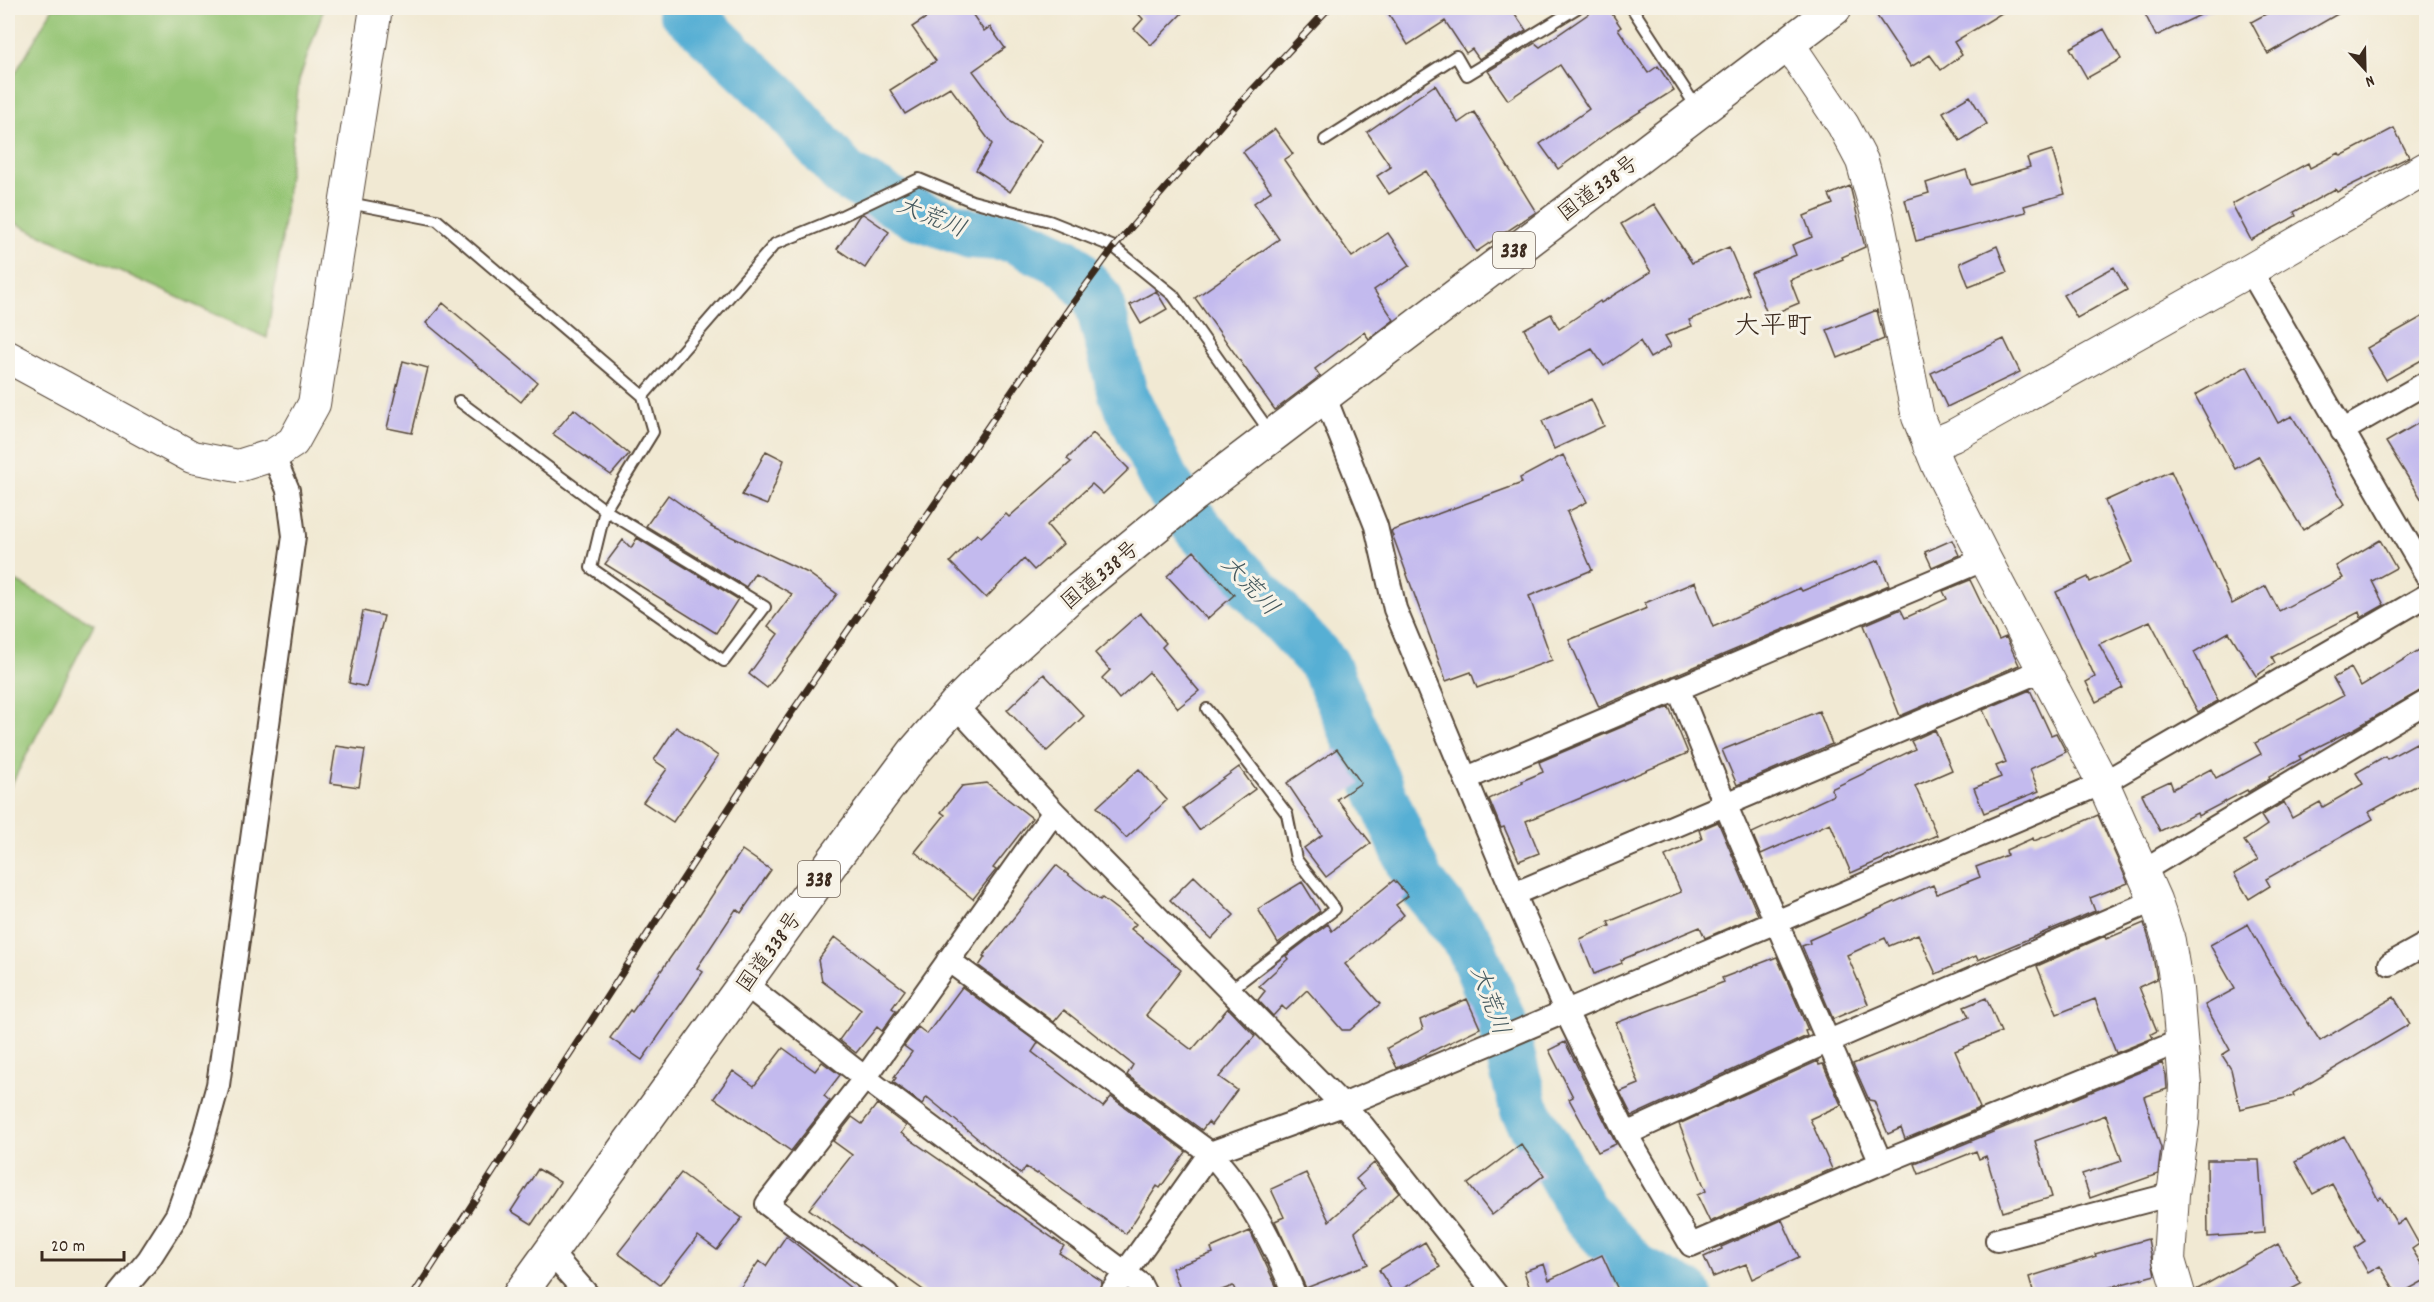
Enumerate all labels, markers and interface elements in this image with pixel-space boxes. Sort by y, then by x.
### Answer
north arrow [2335,39,2395,99]
text: N [2362,68,2378,93]
street label: 国道338号 [1552,149,1646,231]
water label: 大荒川 [891,190,971,248]
road number: 338 [1493,232,1535,268]
district label: 大平町 [1734,309,1812,346]
street label: 国道338号 [1055,534,1147,619]
water label: 大荒川 [1212,549,1286,625]
road number: 338 [798,861,840,897]
street label: 国道338号 [731,906,811,1000]
water label: 大荒川 [1460,961,1516,1041]
scale bar [42,1224,124,1262]
text: 20 m [51,1235,85,1260]

